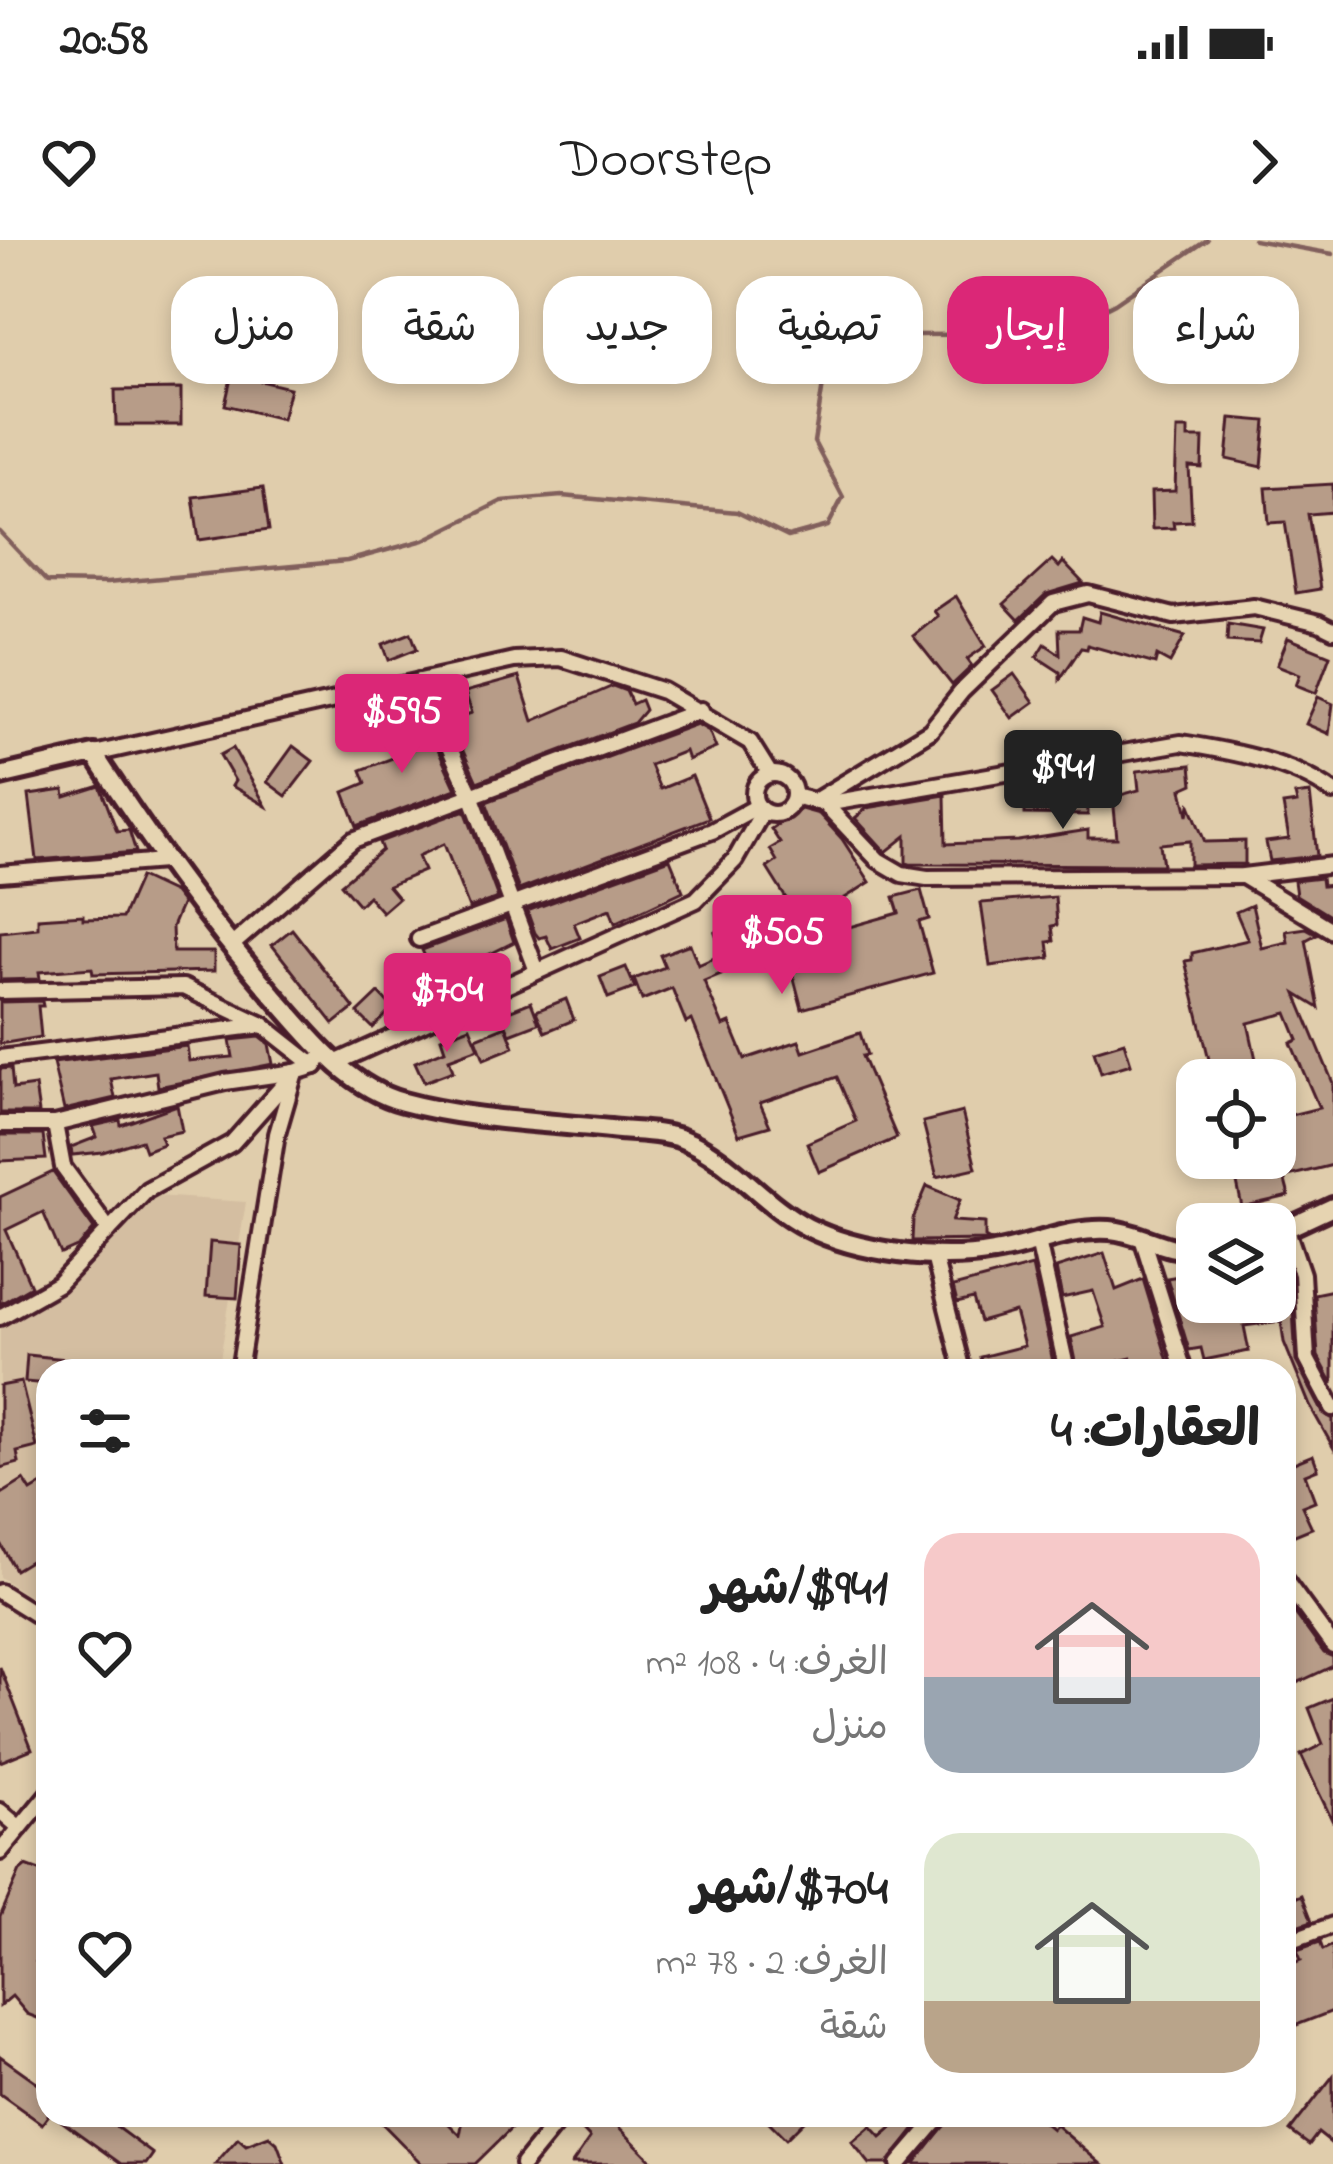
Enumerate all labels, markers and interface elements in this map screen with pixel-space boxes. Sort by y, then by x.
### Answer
text: 20:58 [60,9,148,75]
text: Doorstep [561,123,772,201]
icon: heart [36,129,102,195]
icon: forward [1231,129,1297,195]
chip: منزل [171,276,338,384]
chip: شقة [362,276,519,384]
chip: جديد [543,276,712,384]
chip: تصفية [736,276,923,384]
chip: إيجار [947,276,1109,384]
chip: شراء [1133,276,1299,384]
pin: $595 [331,674,473,776]
text: $595 [362,684,442,741]
pin: $941 [992,730,1134,832]
text: $941 [1031,740,1095,797]
pin: $505 [711,895,853,997]
text: $505 [739,905,825,962]
pin: $704 [376,953,518,1055]
text: $704 [411,963,483,1020]
map controls [1176,1059,1296,1323]
button: locate [1176,1059,1296,1179]
button: layers [1176,1203,1296,1323]
text: العقارات: 4 [1051,1395,1260,1470]
icon: filters [72,1398,138,1464]
text: $941/شهر [704,1553,888,1628]
icon: home [1020,1581,1164,1725]
icon: heart [72,1620,138,1686]
text: الغرف: 4 · 108 m² [646,1636,888,1693]
text: منزل [811,1700,888,1757]
text: $704/شهر [692,1853,888,1928]
icon: home [1020,1881,1164,2025]
icon: heart [72,1920,138,1986]
text: الغرف: 2 · 78 m² [655,1936,888,1993]
text: شقة [820,2000,888,2057]

